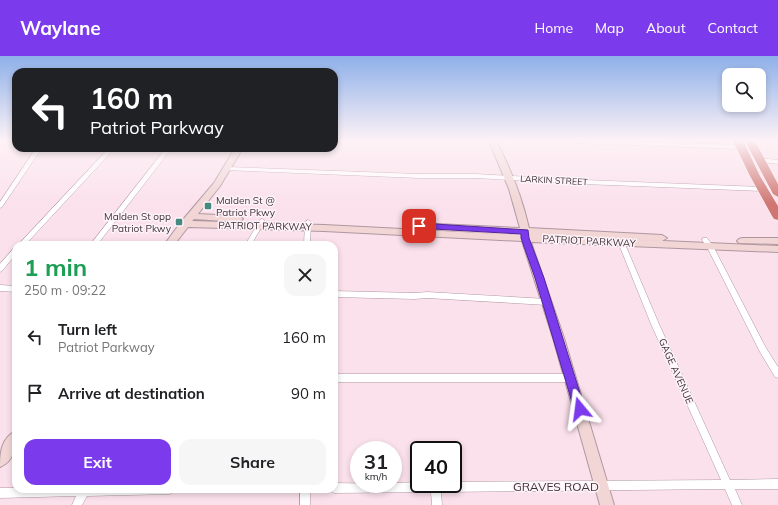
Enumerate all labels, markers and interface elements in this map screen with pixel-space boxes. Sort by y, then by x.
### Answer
text: Waylane [20,16,101,40]
text: Home [534,19,573,37]
text: Map [595,19,624,37]
text: About [646,19,686,37]
text: Contact [708,19,758,37]
map controls [722,68,766,112]
button: search [722,68,766,112]
text: 160 m [90,81,173,116]
icon: left [24,84,76,136]
text: Patriot Parkway [90,116,224,139]
street label: LARKIN STREET [520,173,589,187]
place label: Malden St @ Patriot Pkwy [216,194,276,219]
marker: Malden St @ Patriot Pkwy [203,201,213,211]
pin [402,209,436,243]
place label: Malden St opp Patriot Pkwy [104,210,172,235]
icon: arrive [408,215,430,237]
marker: Malden St opp Patriot Pkwy [174,217,184,227]
street label: PATRIOT PARKWAY [218,219,313,233]
street label: PATRIOT PARKWAY [542,232,637,250]
text: 1 min [24,252,87,282]
button: close [284,254,326,296]
text: 250 m · 09:22 [24,282,106,298]
text: Turn left [58,320,117,339]
icon: left [24,326,46,348]
text: 160 m [282,328,326,347]
street label: GAGE AVENUE [656,336,696,406]
text: Patriot Parkway [58,339,155,355]
icon: arrive [24,382,46,404]
text: Arrive at destination [58,384,205,403]
text: 90 m [291,384,326,403]
position arrow [559,388,601,430]
button: Exit [24,439,171,485]
button: Share [179,439,326,485]
speed limit sign: 40 [410,441,462,493]
text: 31 [364,449,388,474]
text: km/h [365,470,387,483]
street label: GRAVES ROAD [513,479,599,494]

